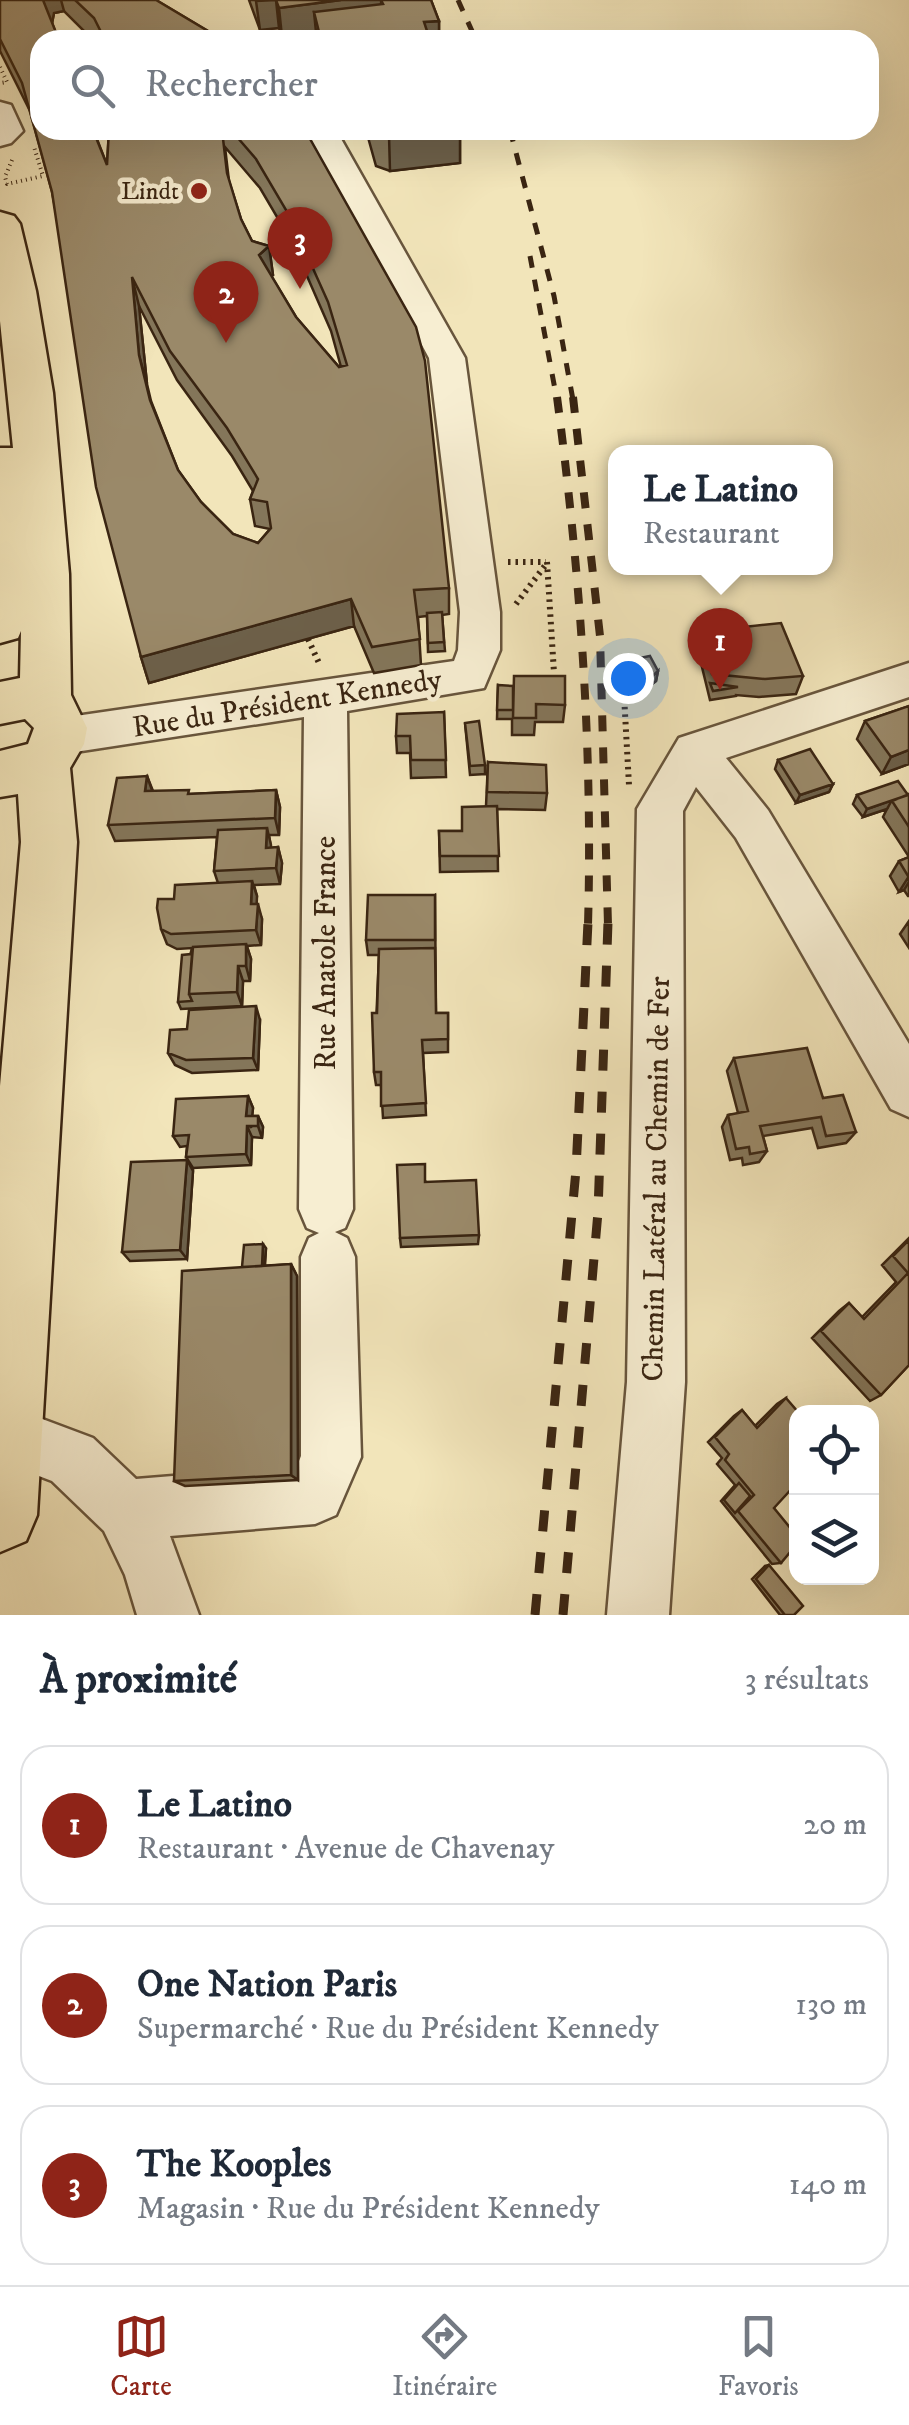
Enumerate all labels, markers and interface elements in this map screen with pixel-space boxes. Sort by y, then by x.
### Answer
search box [30,30,879,140]
icon: search [65,58,120,113]
text: Rechercher [145,61,318,109]
place label: Lindt [121,176,179,207]
marker: Lindt [188,180,210,202]
pin: 3 [268,206,332,289]
pin: 2 [194,260,258,343]
popup [608,445,833,575]
text: Le Latino [643,466,798,514]
text: Restaurant [643,514,780,554]
pin: 1 [688,608,752,690]
your location [603,653,654,704]
street label: Rue du Président Kennedy [130,661,445,747]
street label: Rue Anatole France [308,836,345,1070]
street label: Chemin Latéral au Chemin de Fer [635,976,679,1382]
map controls [789,1405,879,1585]
button: locate [789,1405,879,1495]
button: layers [789,1495,879,1585]
text: À proximité [40,1654,237,1706]
text: 3 résultats [745,1660,869,1700]
text: Le Latino [137,1781,292,1829]
text: 1 [69,1805,80,1845]
text: 20 m [803,1805,867,1845]
text: Restaurant · Avenue de Chavenay [137,1829,554,1869]
text: One Nation Paris [137,1961,397,2009]
text: 2 [67,1985,82,2025]
text: 130 m [795,1985,867,2025]
text: Supermarché · Rue du Président Kennedy [137,2009,659,2049]
text: The Kooples [137,2141,331,2189]
text: 3 [69,2165,80,2205]
text: 140 m [789,2165,867,2205]
text: Magasin · Rue du Président Kennedy [137,2189,600,2229]
tab: Carte [110,2309,172,2404]
tab: Itinéraire [392,2309,497,2404]
tab: Favoris [718,2309,799,2404]

